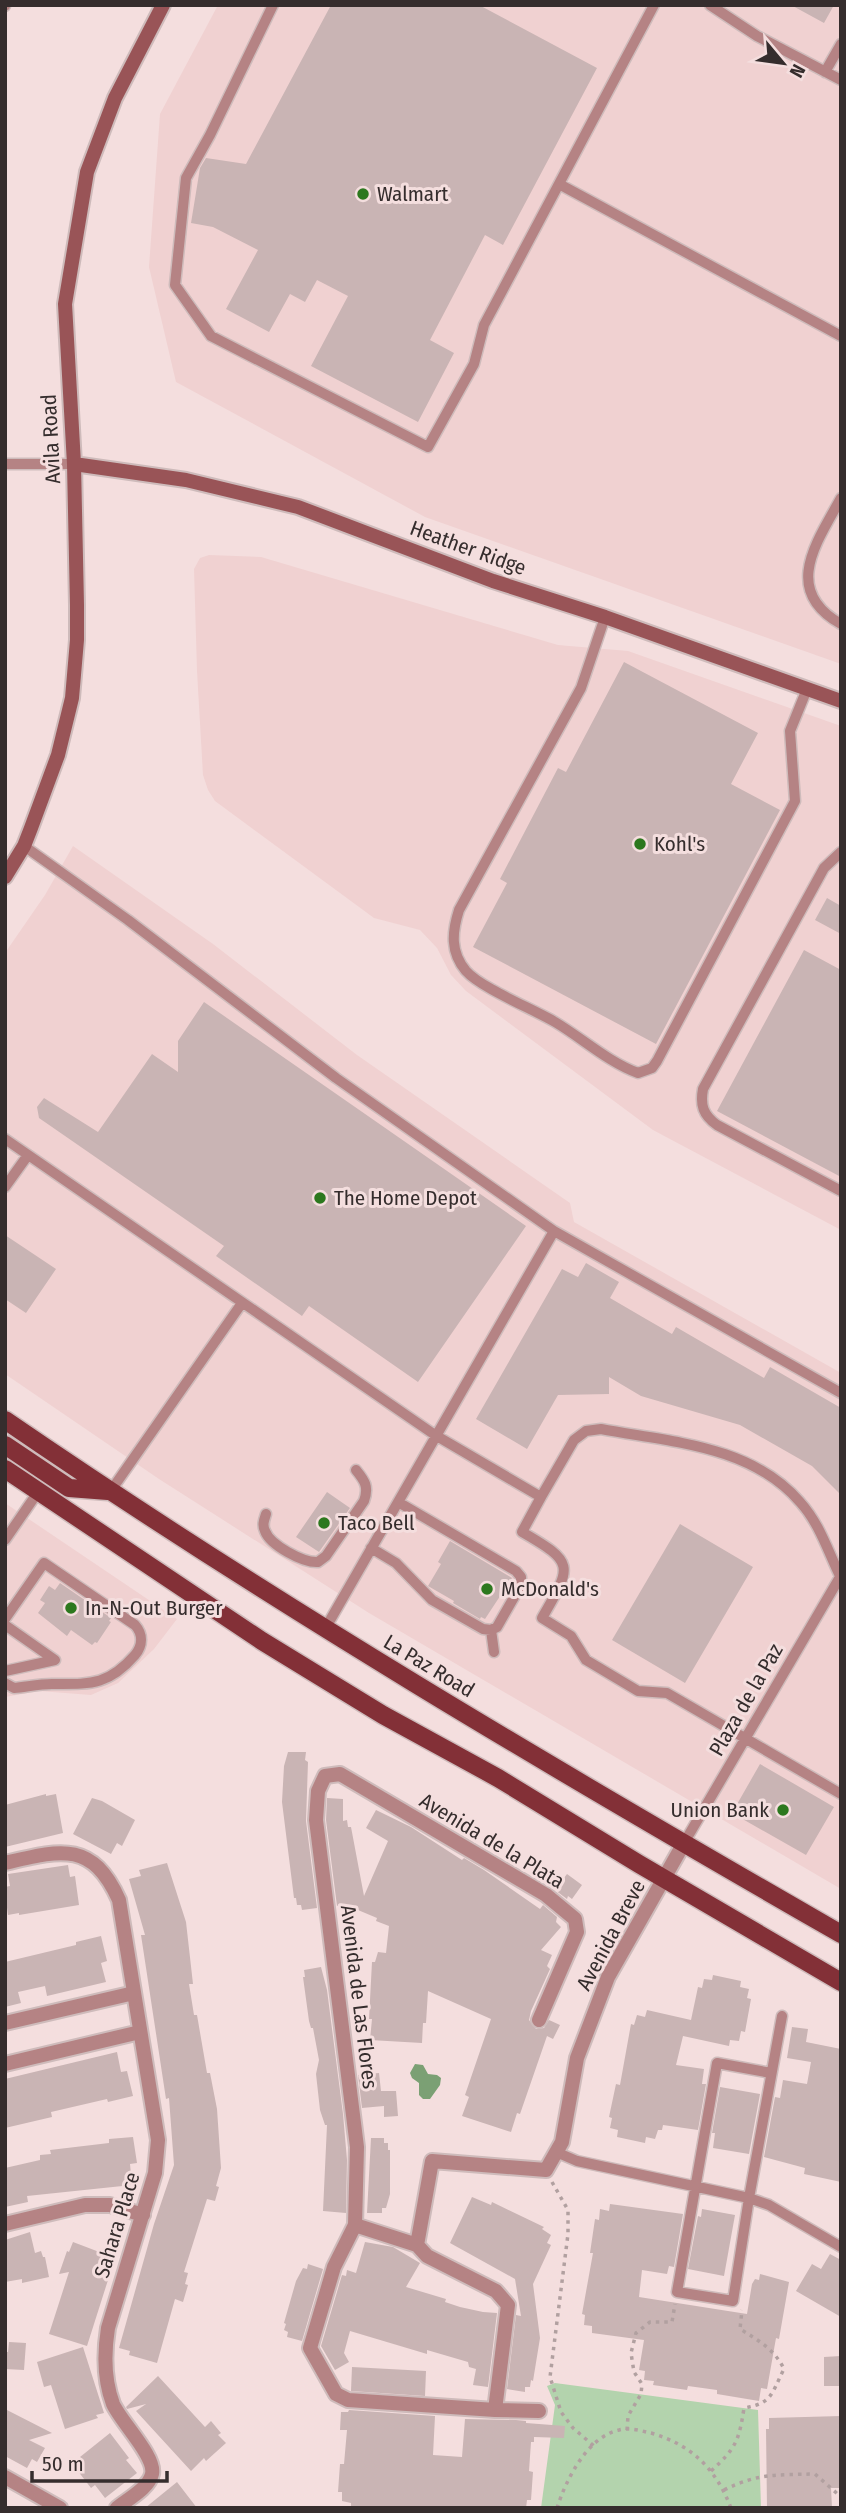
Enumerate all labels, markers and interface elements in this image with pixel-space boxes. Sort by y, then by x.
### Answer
north arrow [748,28,818,98]
text: N [785,60,810,82]
place label: Walmart [377,181,448,207]
marker: Walmart [355,186,371,202]
street label: Avila Road [36,393,66,485]
street label: Heather Ridge [406,515,530,581]
place label: Kohl's [654,831,705,857]
marker: Kohl's [632,836,648,852]
place label: The Home Depot [334,1185,477,1211]
marker: The Home Depot [312,1190,328,1206]
place label: Taco Bell [338,1510,415,1536]
marker: Taco Bell [316,1515,332,1531]
place label: McDonald's [501,1576,599,1602]
marker: McDonald's [479,1581,495,1597]
place label: In-N-Out Burger [85,1595,223,1621]
marker: In-N-Out Burger [63,1600,79,1616]
street label: La Paz Road [379,1629,479,1703]
street label: Plaza de la Paz [703,1639,789,1761]
street label: Avenida de la Plata [415,1788,569,1894]
place label: Union Bank [671,1797,769,1823]
marker: Union Bank [775,1802,791,1818]
street label: Avenida Breve [571,1875,651,1995]
street label: Avenida de Las Flores [335,1904,383,2090]
street label: Sahara Place [89,2169,145,2281]
scale bar [32,2440,166,2484]
text: 50 m [42,2451,84,2477]

